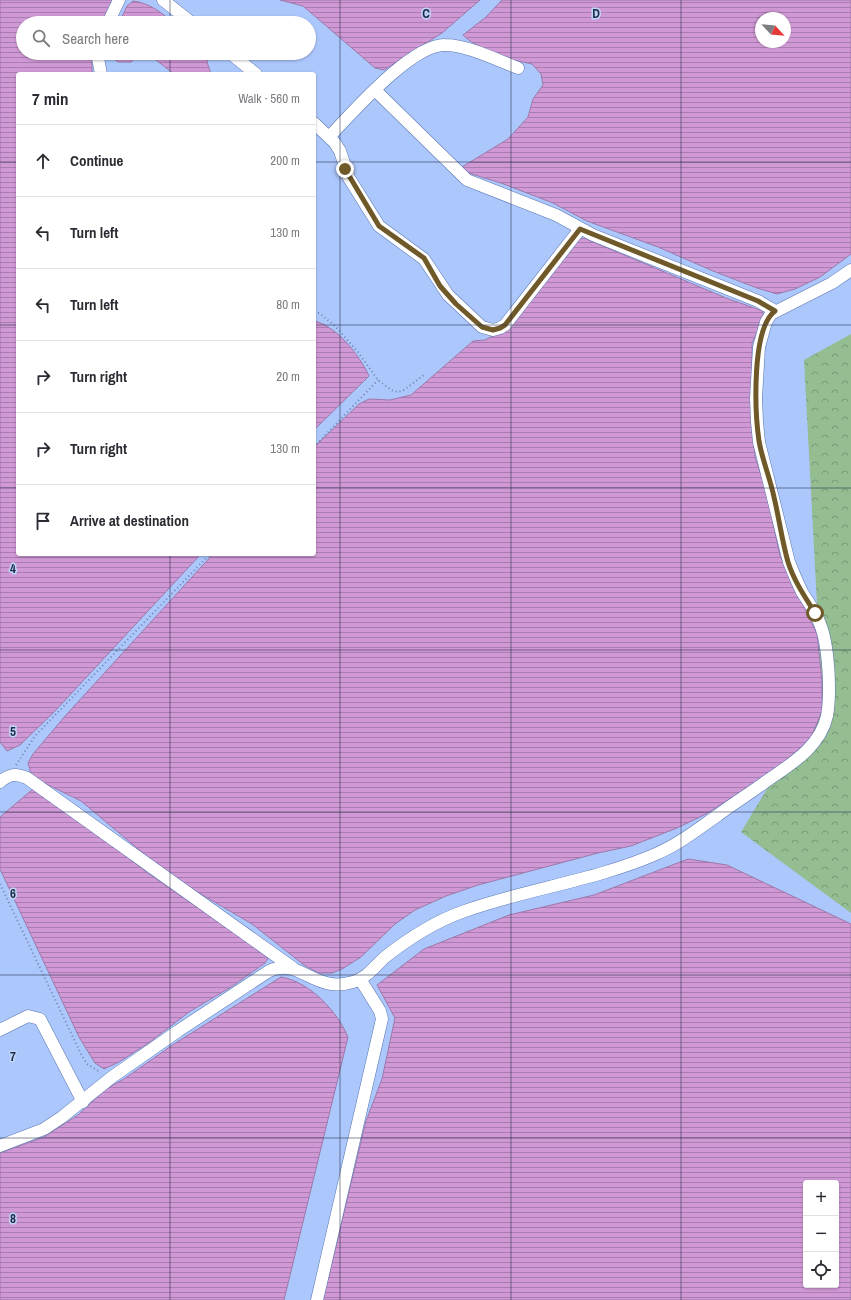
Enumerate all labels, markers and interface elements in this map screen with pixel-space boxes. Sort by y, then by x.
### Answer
text: C [422,5,430,22]
text: D [592,5,600,22]
north arrow [755,12,791,48]
search box [16,16,316,60]
icon: search [30,27,52,49]
text: Search here [62,28,129,49]
text: 7 min [32,87,68,110]
text: Walk · 560 m [238,90,300,107]
icon: ahead [32,150,54,172]
text: Continue [70,150,123,171]
text: 200 m [270,152,300,169]
route end [336,160,354,178]
icon: left [32,222,54,244]
text: Turn left [70,222,118,243]
text: 130 m [270,224,300,241]
icon: left [32,294,54,316]
text: Turn left [70,294,118,315]
text: 80 m [276,296,300,313]
icon: right [32,366,54,388]
text: Turn right [70,366,127,387]
text: 20 m [276,368,300,385]
icon: right [32,438,54,460]
text: Turn right [70,438,127,459]
text: 130 m [270,440,300,457]
icon: arrive [32,510,54,532]
text: Arrive at destination [70,510,189,531]
text: 4 [10,560,16,577]
route start [806,604,824,622]
text: 5 [10,723,16,740]
text: 6 [10,885,16,902]
text: 7 [10,1048,16,1065]
map controls [803,1180,839,1288]
button: + [803,1180,839,1216]
text: 8 [10,1210,16,1227]
button: − [803,1216,839,1252]
button: locate [803,1252,839,1288]

